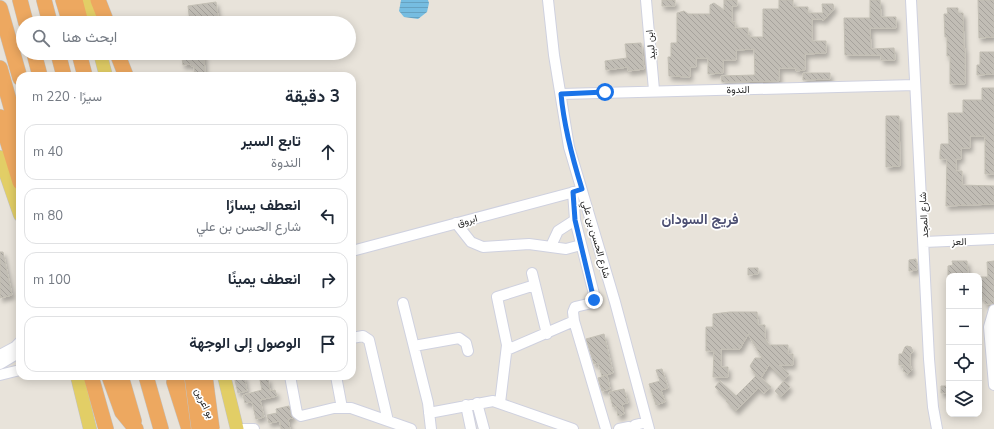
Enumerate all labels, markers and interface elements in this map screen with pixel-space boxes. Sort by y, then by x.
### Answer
search box [16,16,356,60]
icon: search [30,27,52,49]
text: ابحث هنا [62,27,117,47]
street label: ابن لبيد [642,29,660,61]
route start [596,83,614,101]
street label: الندوة [726,83,750,97]
text: 3 دقيقة [285,85,340,108]
text: سيرًا · 220 m [32,88,102,106]
text: تابع السير [241,131,301,151]
icon: ahead [317,141,339,163]
text: 40 m [33,143,63,161]
text: الندوة [271,154,301,172]
street label: شارع المجد [916,192,932,238]
text: انعطف يسارًا [226,195,301,215]
street label: شارع الحسن بن علي [577,199,614,280]
icon: left [317,205,339,227]
text: 80 m [33,207,63,225]
district label: فريج السودان [661,210,739,229]
street label: ابروق [456,212,479,230]
text: شارع الحسن بن علي [196,218,301,236]
street label: العز [950,235,967,249]
text: انعطف يمينًا [228,269,301,289]
icon: right [317,269,339,291]
text: 100 m [33,271,71,289]
map controls [946,273,982,417]
button: + [946,273,982,309]
route end [585,291,603,309]
button: − [946,309,982,345]
text: الوصول إلى الوجهة [189,333,301,353]
icon: arrive [317,333,339,355]
button: locate [946,345,982,381]
button: layers [946,381,982,417]
street label: بو اعرين [191,386,217,421]

